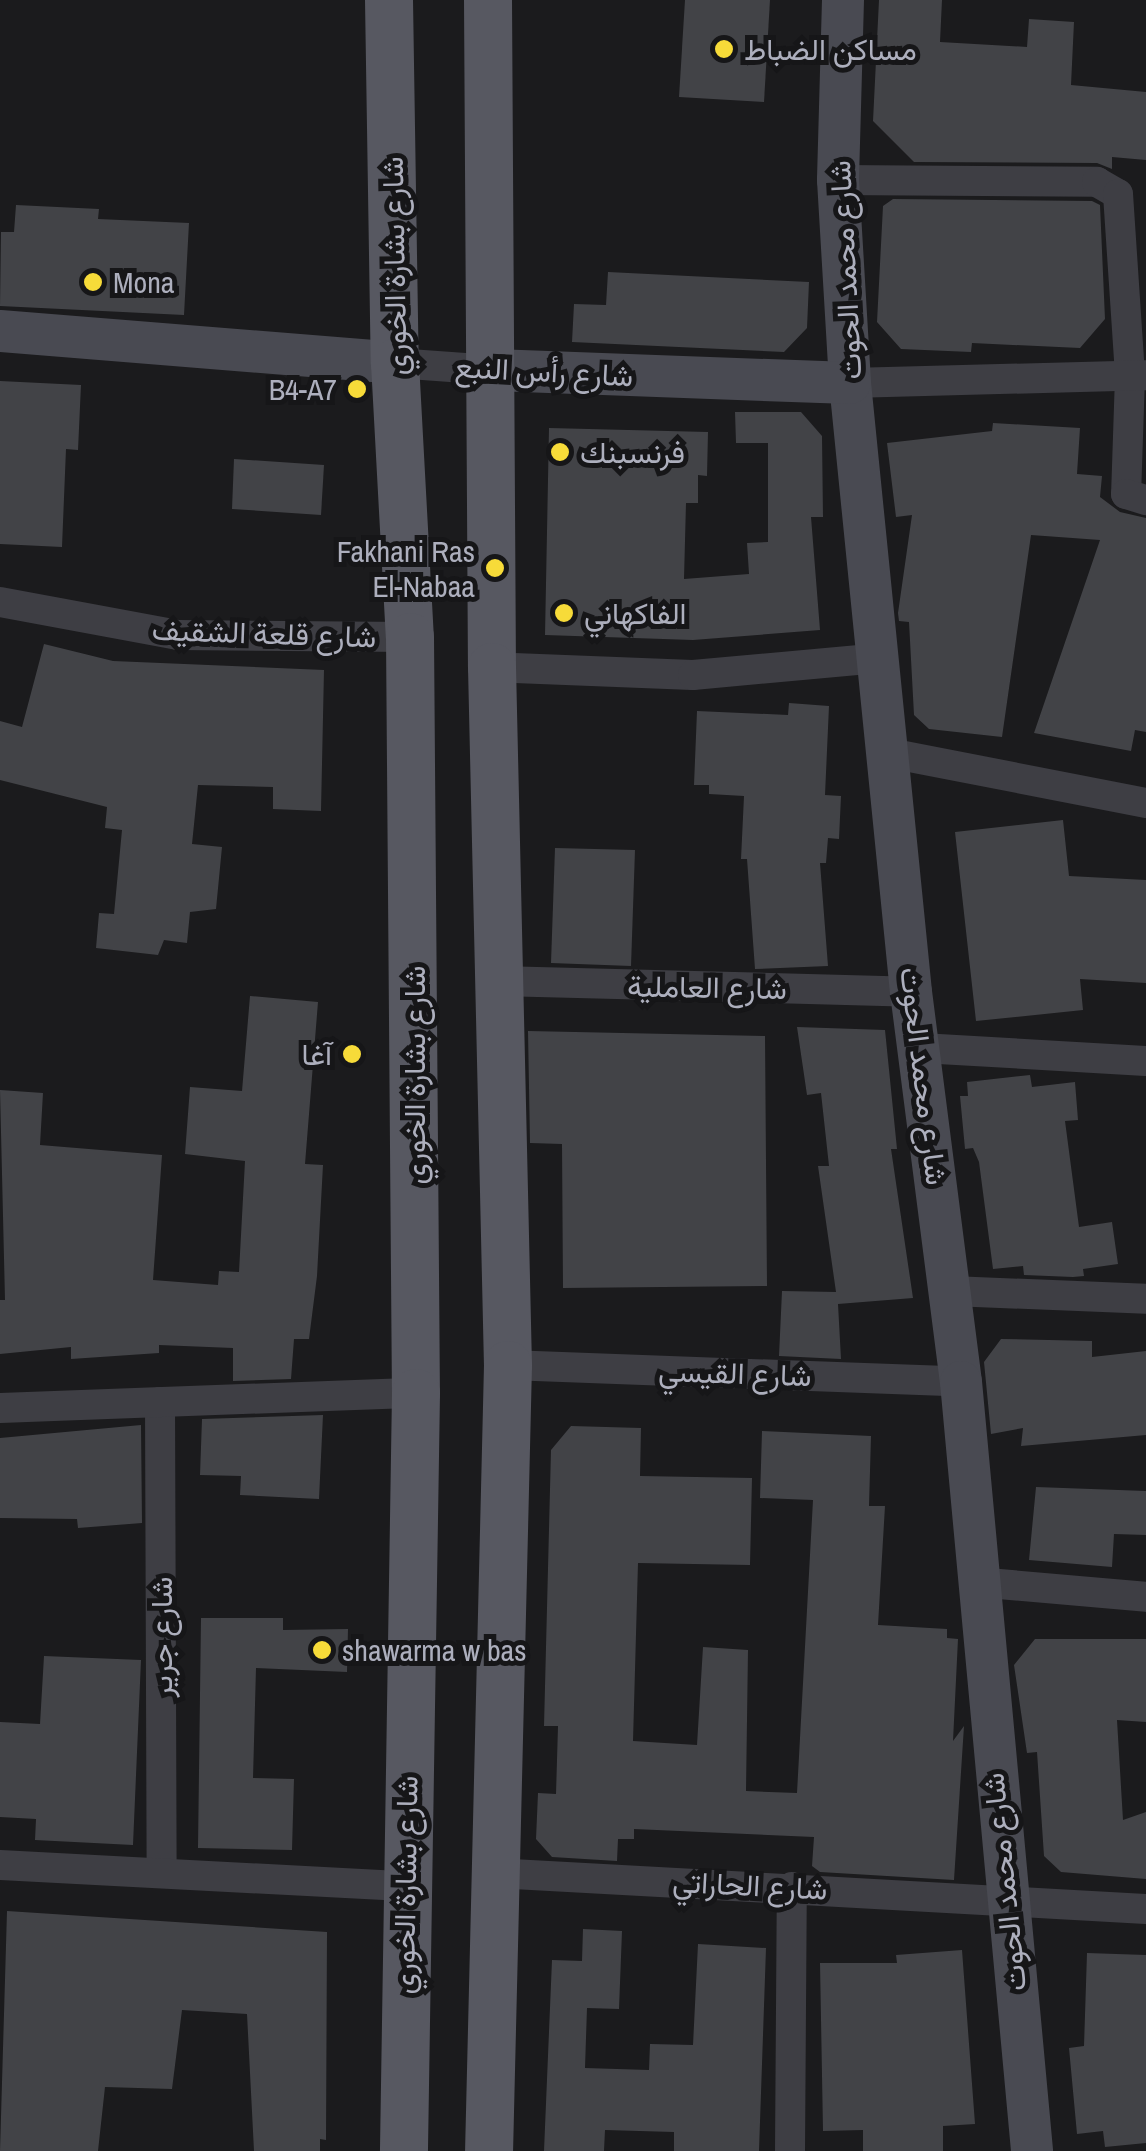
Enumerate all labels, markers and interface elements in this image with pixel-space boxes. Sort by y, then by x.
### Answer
place label: مساكن الضباط [744,31,917,67]
marker: مساكن الضباط [713,38,735,60]
street label: شارع بشارة الخوري [374,156,414,376]
street label: شارع محمد الحوت [821,160,869,380]
place label: Mona [113,264,175,300]
marker: Mona [82,271,104,293]
street label: شارع رأس النبع [454,348,634,394]
place label: B4-A7 [269,371,337,407]
marker: B4-A7 [346,378,368,400]
place label: فرنسبنك [580,434,685,470]
marker: فرنسبنك [549,441,571,463]
place label: Fakhani Ras El-Nabaa [337,533,475,604]
marker: Fakhani Ras El-Nabaa [484,557,506,579]
place label: الفاكهاني [584,595,687,631]
marker: الفاكهاني [553,602,575,624]
street label: شارع قلعة الشقيف [151,611,377,655]
street label: شارع محمد الحوت [893,965,955,1187]
street label: شارع بشارة الخوري [396,966,432,1184]
street label: شارع العاملية [627,968,787,1006]
place label: آغا [302,1036,332,1072]
marker: آغا [341,1043,363,1065]
street label: شارع القيسي [658,1352,812,1394]
street label: شارع جرير [143,1577,179,1697]
place label: shawarma w bas [342,1632,527,1668]
marker: shawarma w bas [311,1639,333,1661]
street label: شارع محمد الحوت [975,1771,1033,1993]
street label: شارع بشارة الخوري [385,1775,425,1995]
street label: شارع الحاراتي [672,1863,828,1907]

